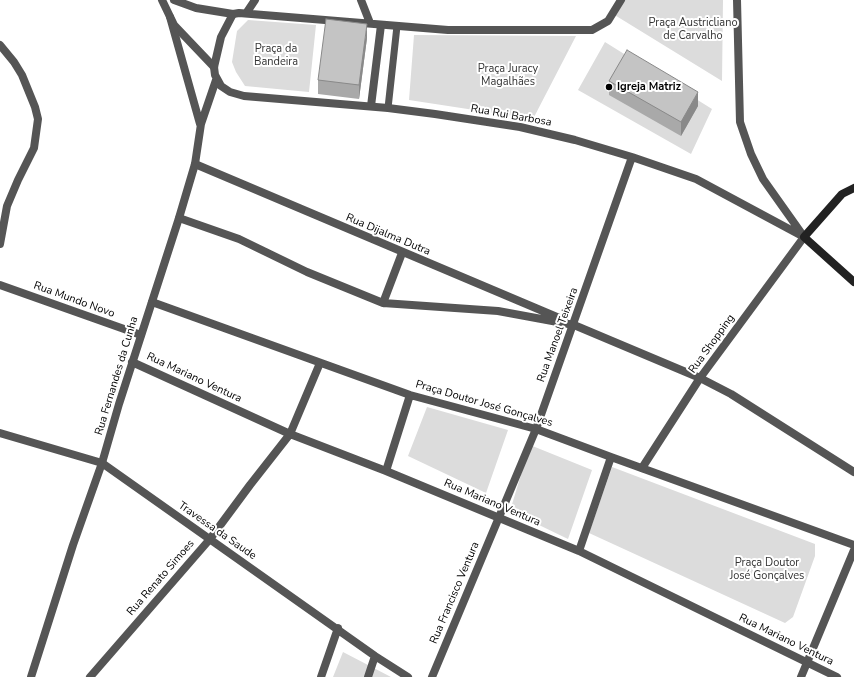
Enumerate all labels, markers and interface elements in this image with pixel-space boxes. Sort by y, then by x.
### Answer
park label: Praça Austricliano de Carvalho [648,16,738,42]
park label: Praça da Bandeira [254,42,298,68]
park label: Praça Juracy Magalhães [478,62,538,88]
place label: Igreja Matriz [617,80,681,94]
marker: Igreja Matriz [604,82,614,92]
street label: Rua Rui Barbosa [470,102,552,130]
street label: Rua Dijalma Dutra [344,211,432,259]
street label: Rua Mundo Novo [32,279,116,321]
street label: Rua Manoel Teixeira [535,286,581,384]
street label: Rua Shopping [686,312,738,376]
street label: Rua Fernandes da Cunha [93,315,141,437]
street label: Rua Mariano Ventura [144,350,244,406]
street label: Praça Doutor José Gonçalves [414,378,554,430]
street label: Rua Mariano Ventura [442,477,542,529]
street label: Travessa da Saude [175,499,259,563]
street label: Rua Renato Simoes [125,537,197,619]
street label: Rua Francisco Ventura [427,540,483,646]
park label: Praça Doutor José Gonçalves [730,556,804,582]
street label: Rua Mariano Ventura [737,611,835,669]

